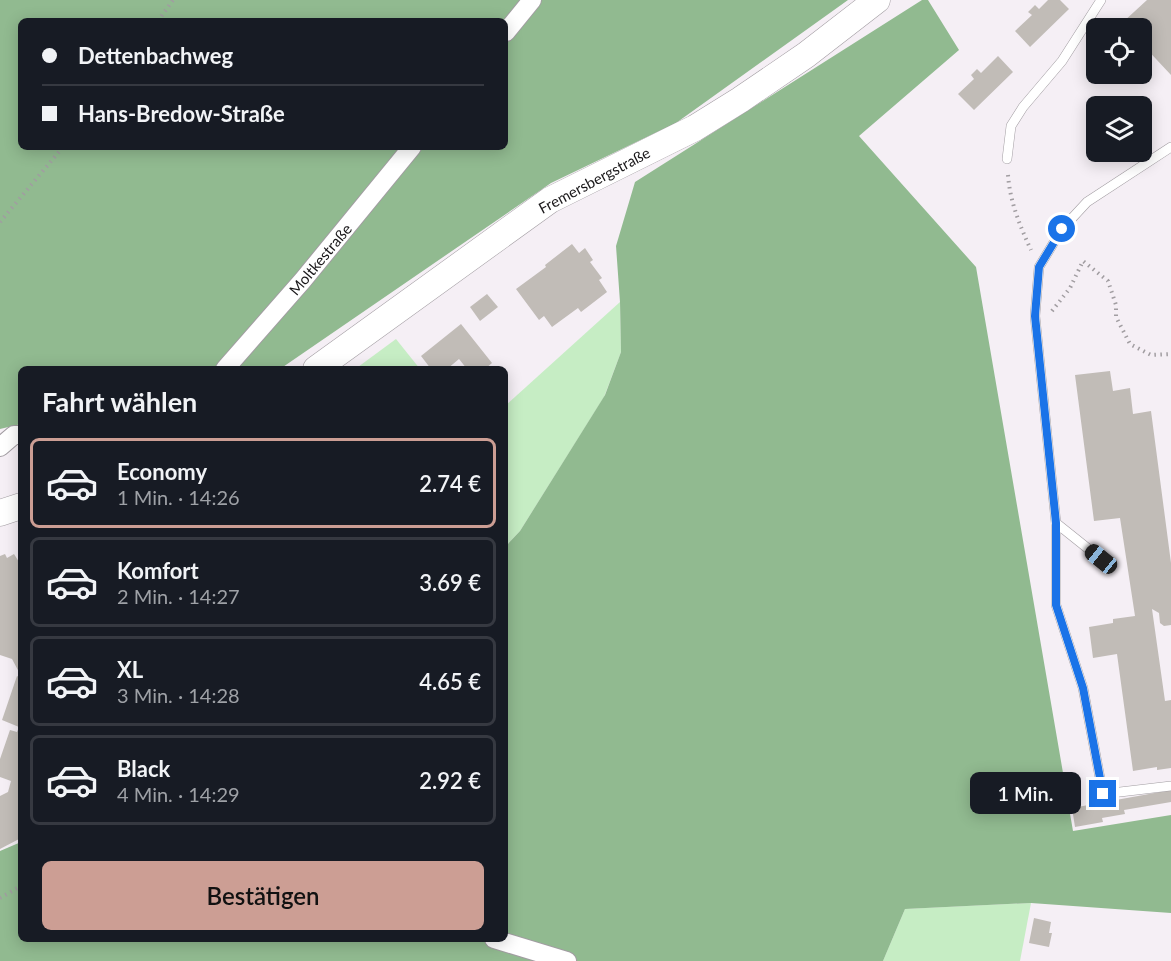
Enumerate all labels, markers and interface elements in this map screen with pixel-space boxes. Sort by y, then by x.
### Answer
map controls [1086,18,1152,162]
button: locate [1086,18,1152,84]
text: Dettenbachweg [78,42,233,69]
button: layers [1086,96,1152,162]
text: Hans-Bredow-Straße [78,100,285,127]
street label: Fremersbergstraße [535,143,653,217]
route start [1048,215,1075,242]
street label: Moltkestraße [285,220,355,298]
text: Fahrt wählen [42,385,197,418]
icon: car [45,456,99,510]
text: Economy [117,458,207,485]
text: 2.74 € [419,470,481,497]
text: 1 Min. · 14:26 [117,485,240,509]
car [1081,541,1121,577]
icon: car [45,555,99,609]
text: Komfort [117,557,199,584]
text: 3.69 € [419,569,481,596]
text: 2 Min. · 14:27 [117,584,240,608]
icon: car [45,654,99,708]
text: XL [117,656,143,683]
text: 4.65 € [419,668,481,695]
text: 3 Min. · 14:28 [117,683,240,707]
icon: car [45,753,99,807]
text: Black [117,755,170,782]
text: 2.92 € [419,767,481,794]
callout: 1 Min. [971,773,1082,815]
route end [1089,780,1116,807]
text: 1 Min. [997,781,1054,805]
text: 4 Min. · 14:29 [117,782,240,806]
button: Bestätigen [42,861,484,930]

